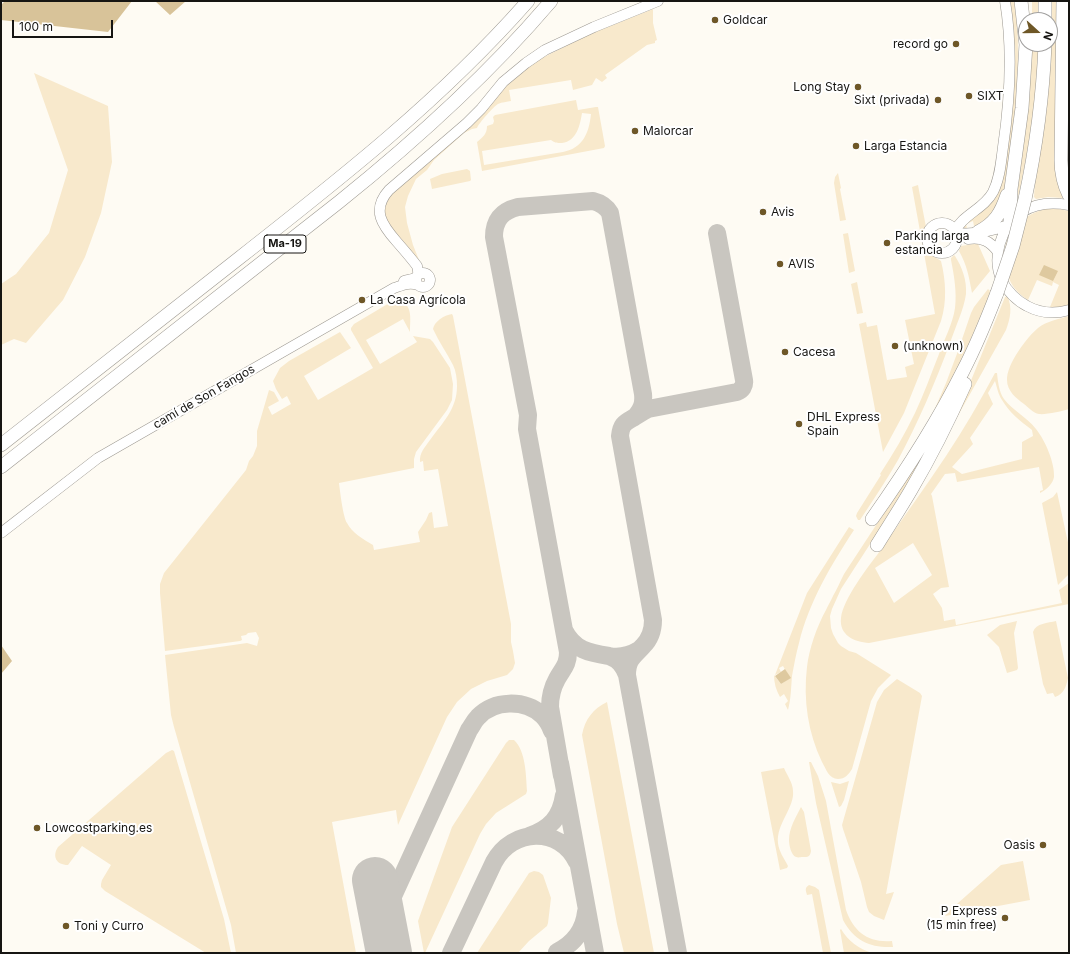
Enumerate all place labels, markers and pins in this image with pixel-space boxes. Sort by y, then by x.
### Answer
place label: Goldcar [723,13,768,27]
marker: Goldcar [710,15,720,25]
place label: record go [893,37,948,51]
marker: record go [951,39,961,49]
place label: Long Stay [793,80,850,94]
marker: Long Stay [853,82,863,92]
place label: SIXT [977,89,1003,103]
marker: SIXT [964,91,974,101]
place label: Sixt (privada) [854,93,930,107]
marker: Sixt (privada) [933,95,943,105]
place label: Malorcar [643,124,693,138]
marker: Malorcar [630,126,640,136]
place label: Larga Estancia [864,139,947,153]
marker: Larga Estancia [851,141,861,151]
place label: Avis [771,205,794,219]
marker: Avis [758,207,768,217]
place label: Parking larga estancia [895,229,969,257]
marker: Parking larga estancia [882,238,892,248]
place label: AVIS [788,257,815,271]
marker: AVIS [775,259,785,269]
place label: La Casa Agrícola [370,293,466,307]
marker: La Casa Agrícola [357,295,367,305]
place label: (unknown) [903,339,964,353]
marker: (unknown) [890,341,900,351]
place label: Cacesa [793,345,835,359]
marker: Cacesa [780,347,790,357]
place label: DHL Express Spain [807,410,880,438]
marker: DHL Express Spain [794,419,804,429]
place label: Lowcostparking.es [45,821,152,835]
marker: Lowcostparking.es [32,823,42,833]
place label: Oasis [1004,838,1035,852]
marker: Oasis [1038,840,1048,850]
place label: P Express (15 min free) [926,904,997,932]
marker: P Express (15 min free) [1000,913,1010,923]
place label: Toni y Curro [74,919,144,933]
marker: Toni y Curro [61,921,71,931]

